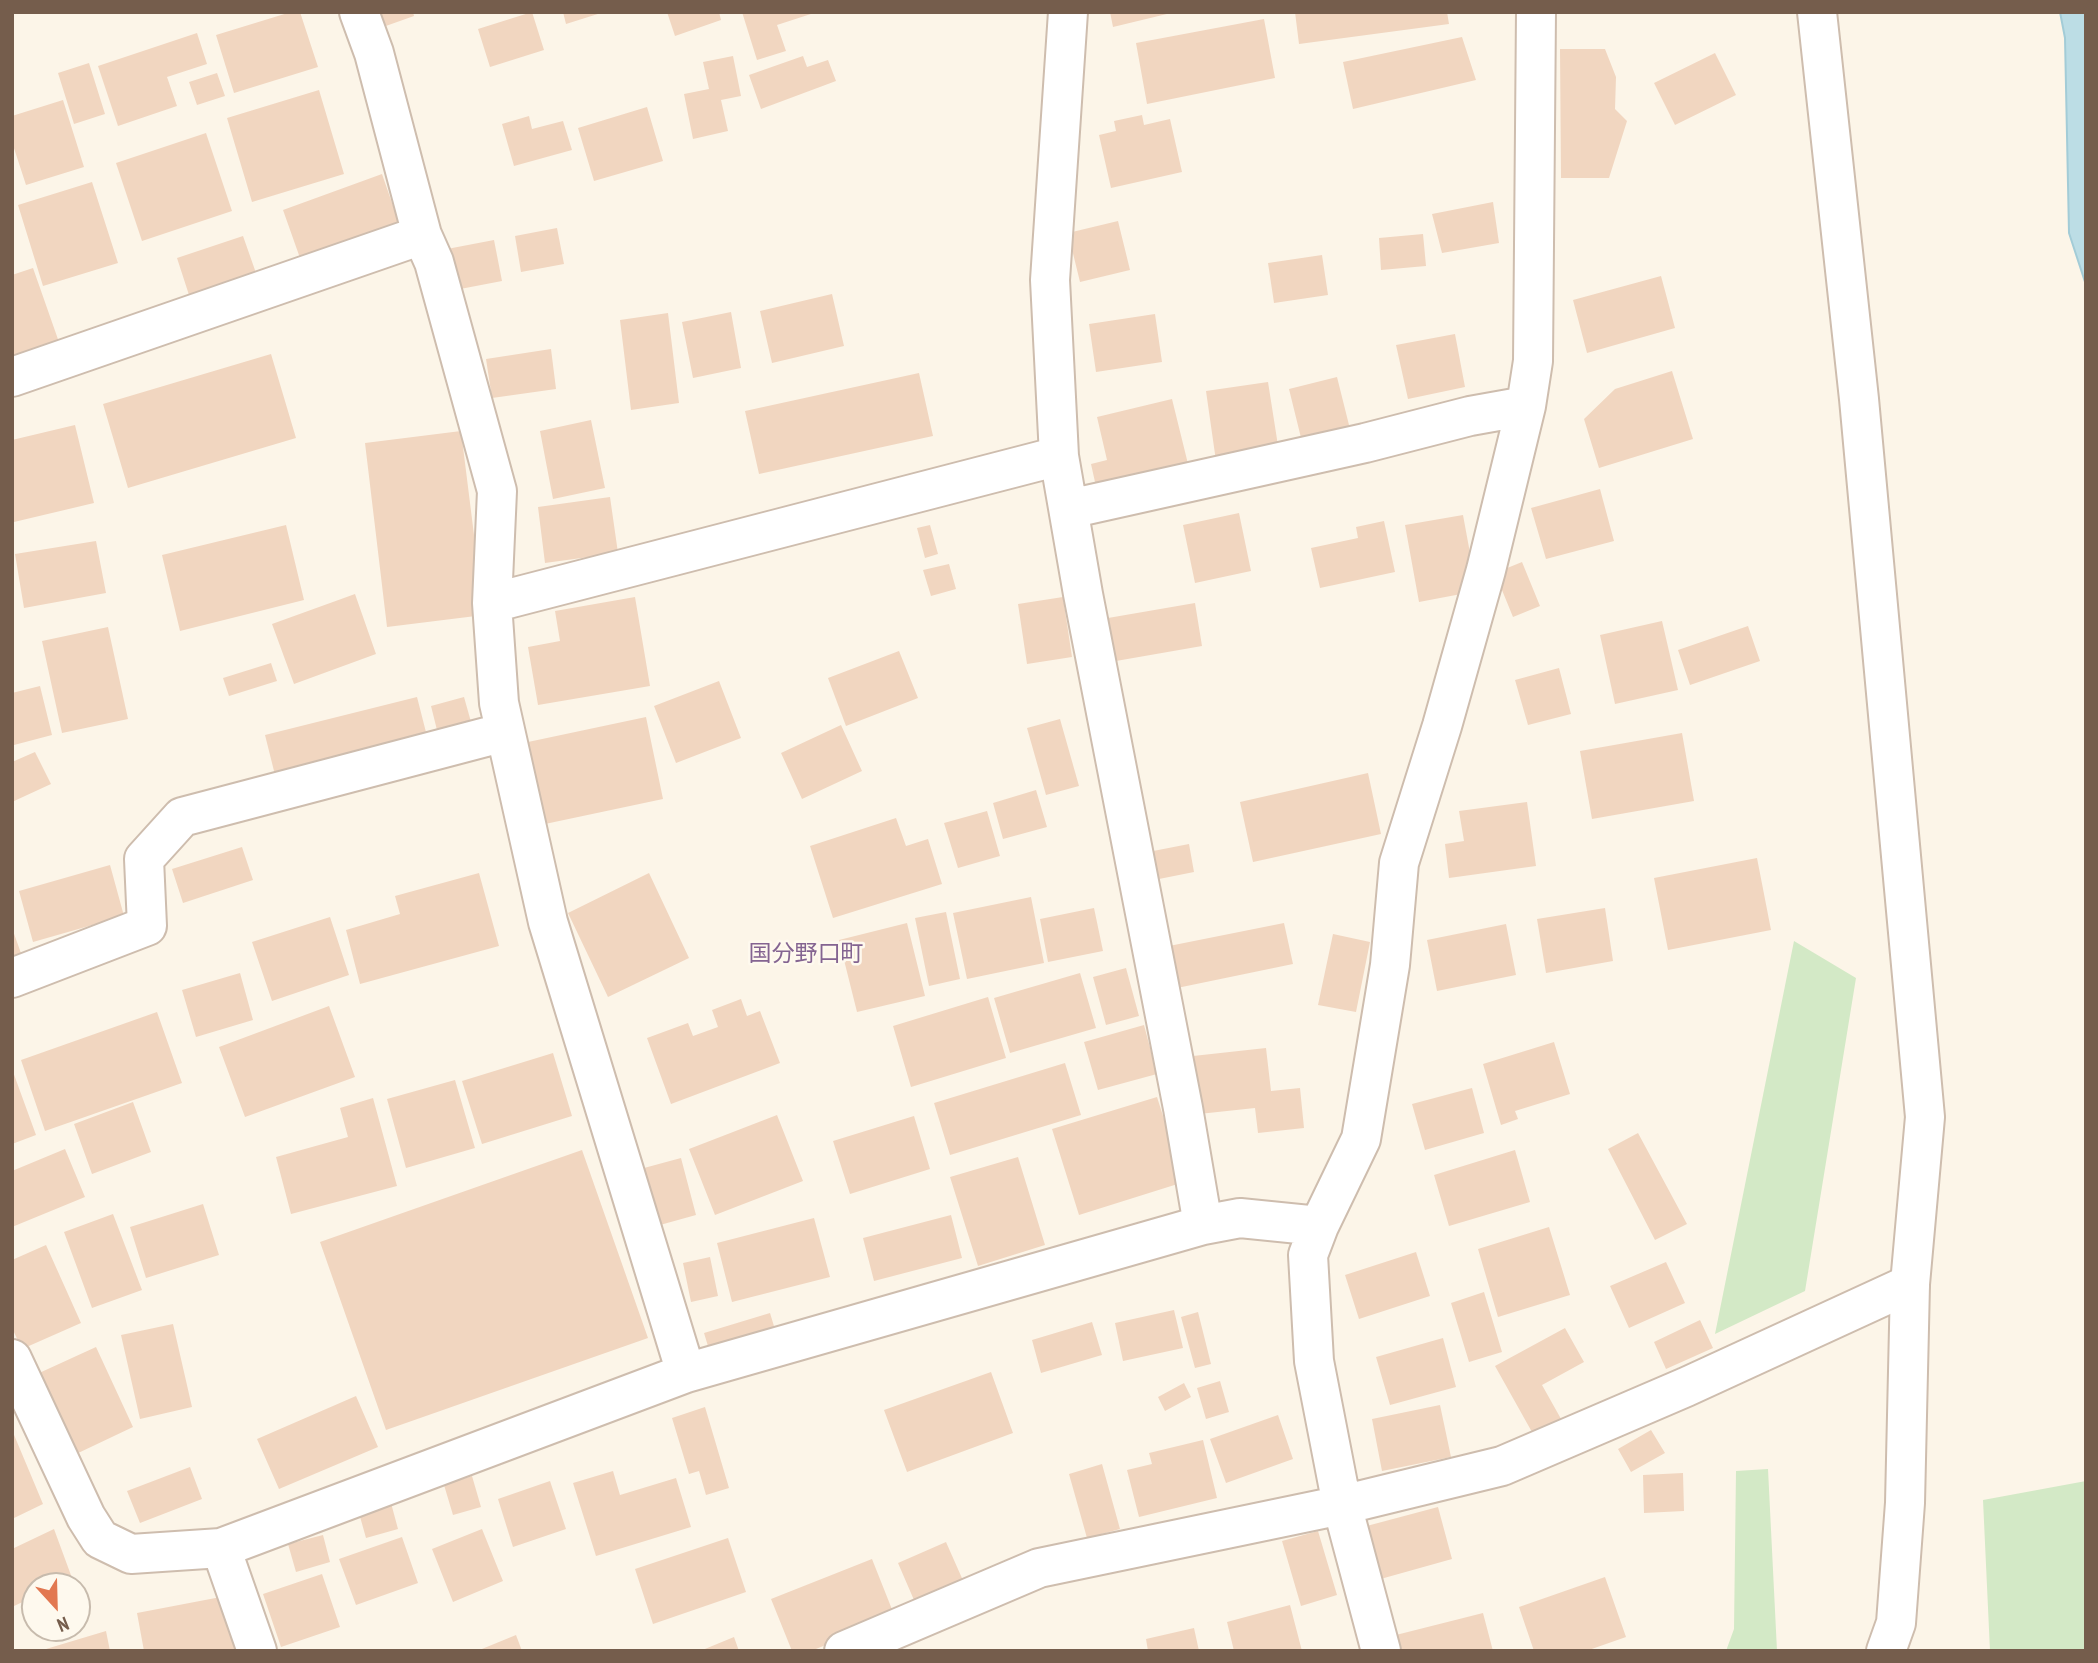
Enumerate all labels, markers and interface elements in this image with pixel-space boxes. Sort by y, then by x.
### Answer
district label: 国分野口町 [749,940,863,968]
north arrow [21,1572,91,1642]
text: N [54,1612,72,1638]

